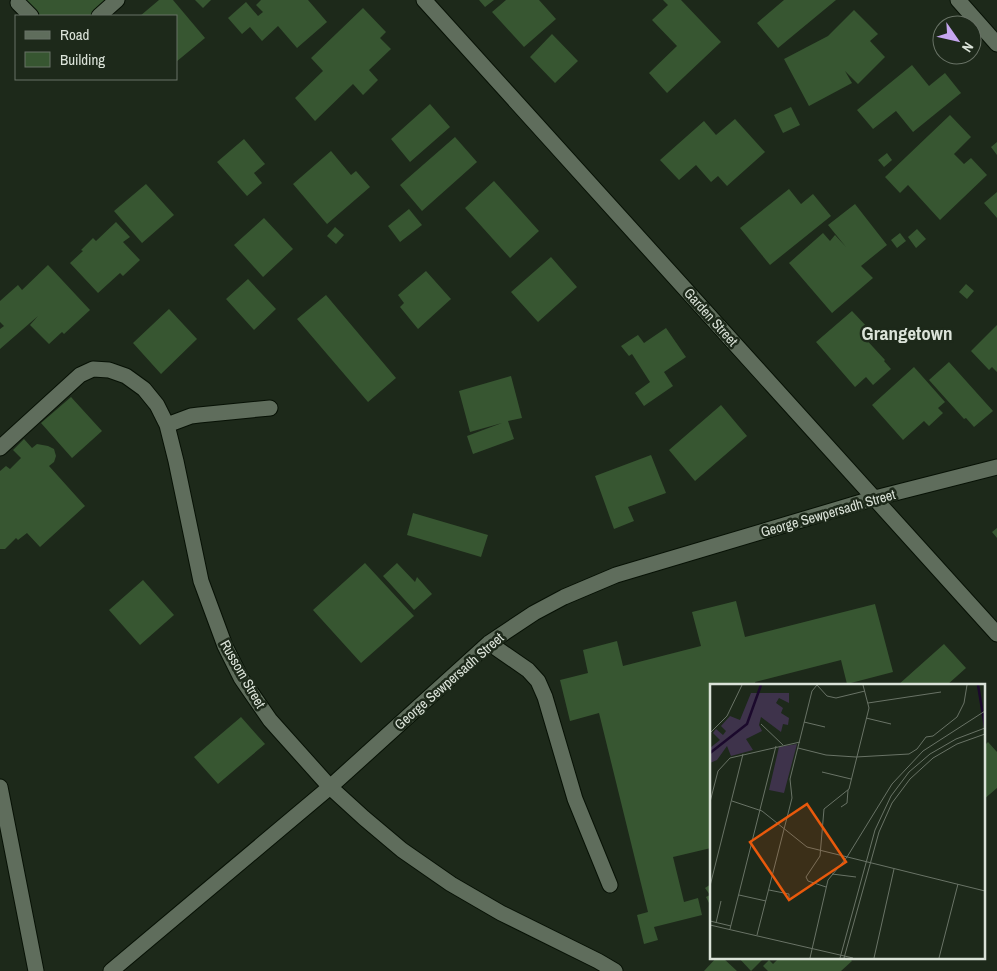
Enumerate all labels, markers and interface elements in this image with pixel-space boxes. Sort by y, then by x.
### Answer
legend [15,15,178,80]
north arrow [932,15,982,65]
text: Road [60,24,89,45]
text: N [958,39,978,56]
text: Building [60,49,105,70]
street label: Garden Street [680,284,742,350]
district label: Grangetown [862,320,952,346]
street label: George Sewpersadh Street [759,485,897,541]
street label: George Sewpersadh Street [391,629,507,733]
street label: Russom Street [216,637,270,711]
inset map [710,684,984,958]

